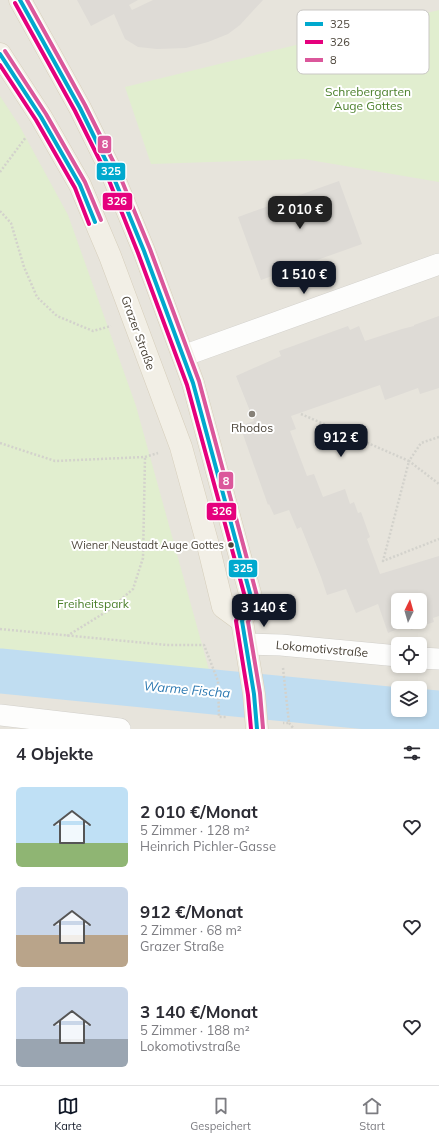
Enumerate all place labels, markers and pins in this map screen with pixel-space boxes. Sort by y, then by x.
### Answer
pin: 2 010 € [263,196,337,230]
pin: 1 510 € [267,261,341,295]
marker: Rhodos [247,409,257,419]
place label: Rhodos [231,420,273,435]
pin: 912 € [313,424,369,458]
place label: Wiener Neustadt Auge Gottes [71,538,224,552]
marker: Wiener Neustadt Auge Gottes [226,540,236,550]
pin: 3 140 € [227,594,301,628]

